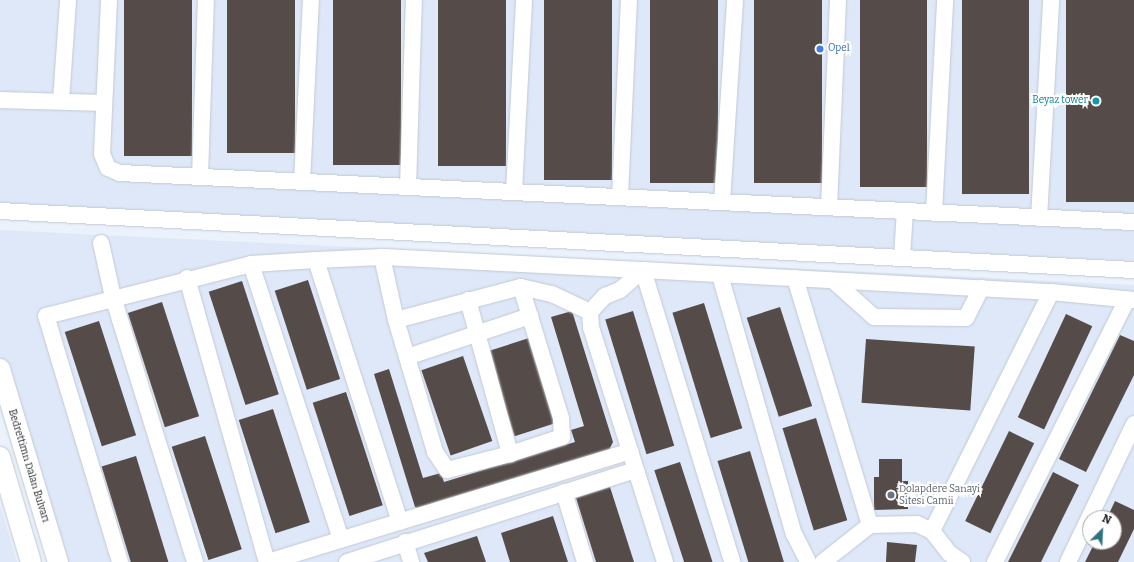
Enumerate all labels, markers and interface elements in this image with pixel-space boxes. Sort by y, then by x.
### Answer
place label: Opel [828,43,850,55]
marker: Opel [815,44,825,54]
place label: Beyaz tower [1032,95,1088,107]
marker: Beyaz tower [1091,96,1101,106]
street label: Bedrettimn Dalan Bulvarı [5,408,51,524]
place label: Dolapdere Sanayi Sitesi Camii [899,483,980,506]
marker: Dolapdere Sanayi Sitesi Camii [886,490,896,500]
north arrow [1082,510,1122,550]
text: N [1100,512,1113,527]

